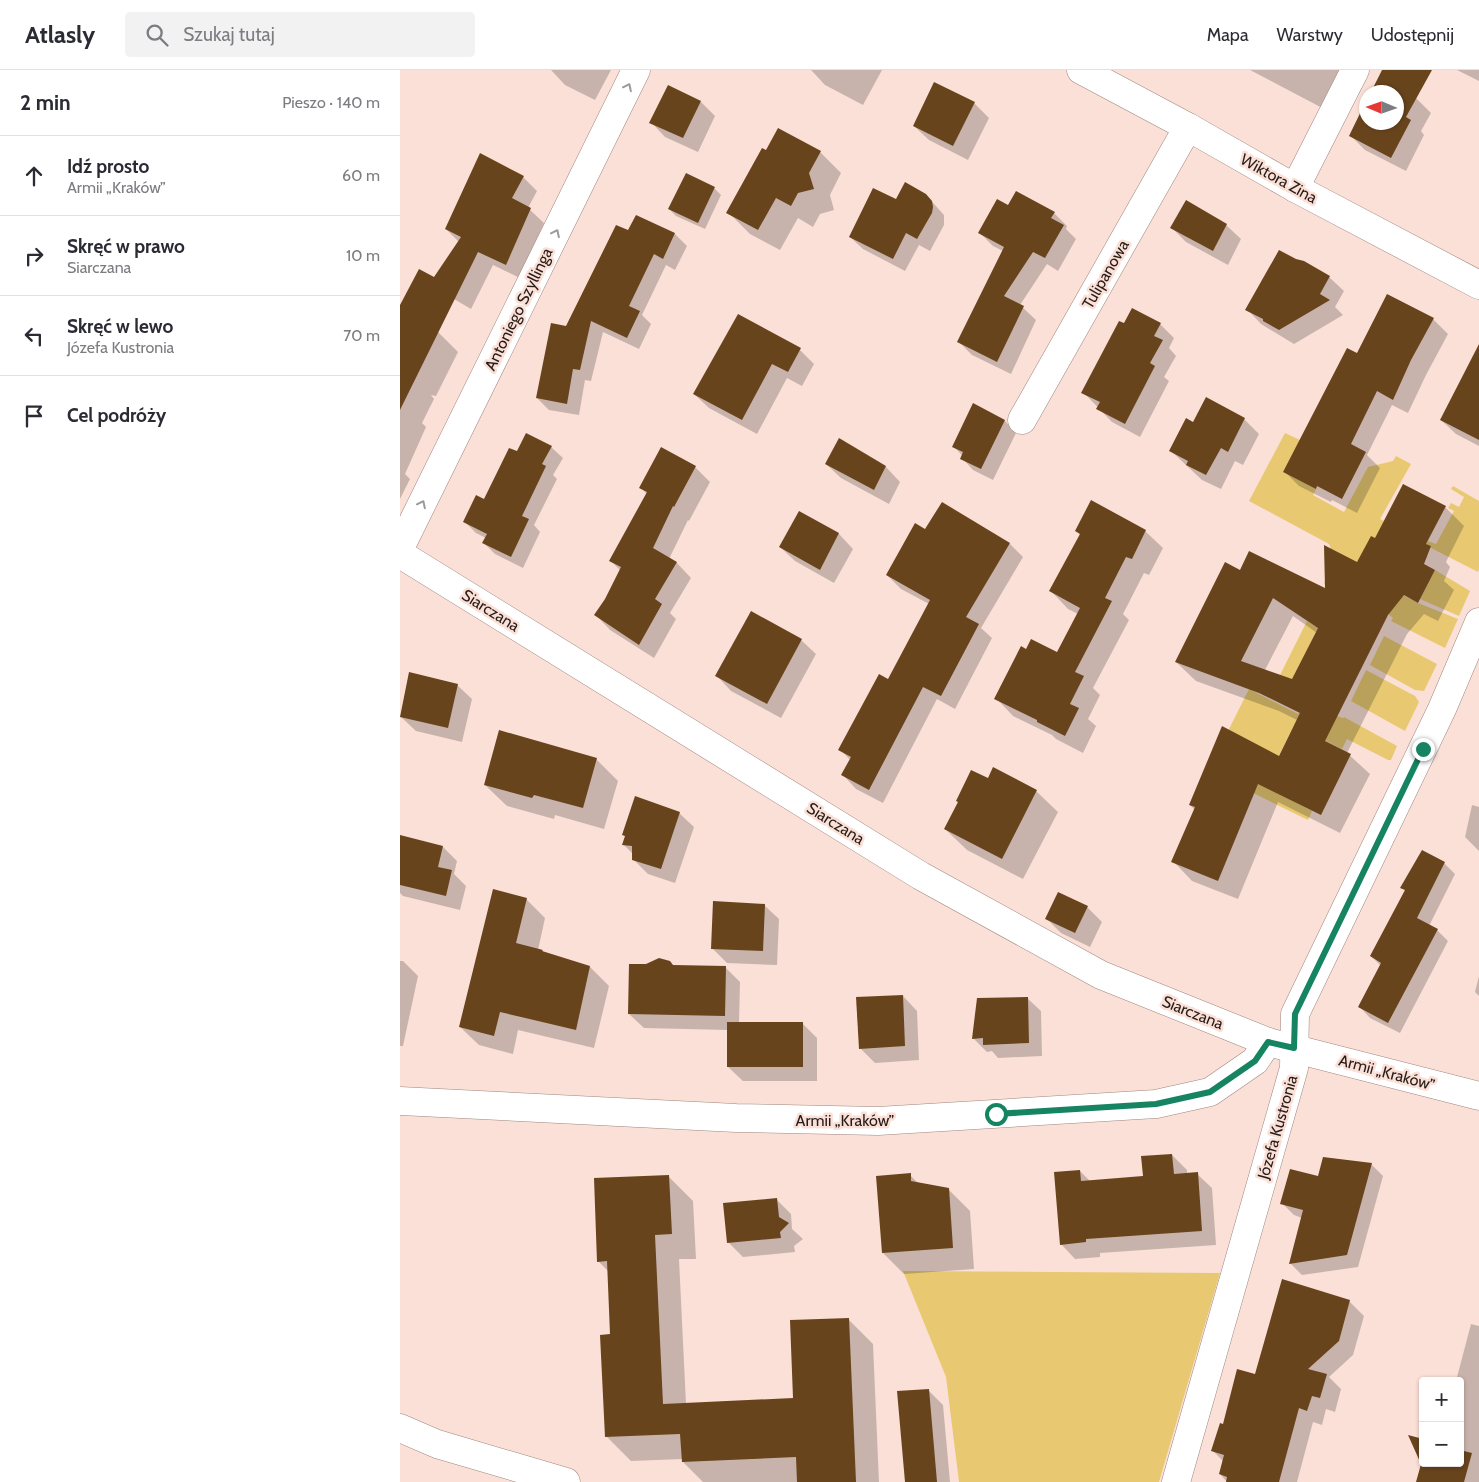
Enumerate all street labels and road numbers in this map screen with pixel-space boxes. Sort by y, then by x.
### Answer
street label: Wiktora Zina [1237,150,1321,207]
street label: Tulipanowa [1078,236,1133,312]
street label: Antoniego Szyllinga [481,245,556,374]
street label: Siarczana [458,585,523,636]
street label: Siarczana [803,798,868,849]
street label: Siarczana [1159,992,1226,1033]
street label: Armii „Kraków” [1337,1051,1437,1094]
street label: Józefa Kustronia [1253,1073,1301,1182]
street label: Armii „Kraków” [796,1111,894,1130]

